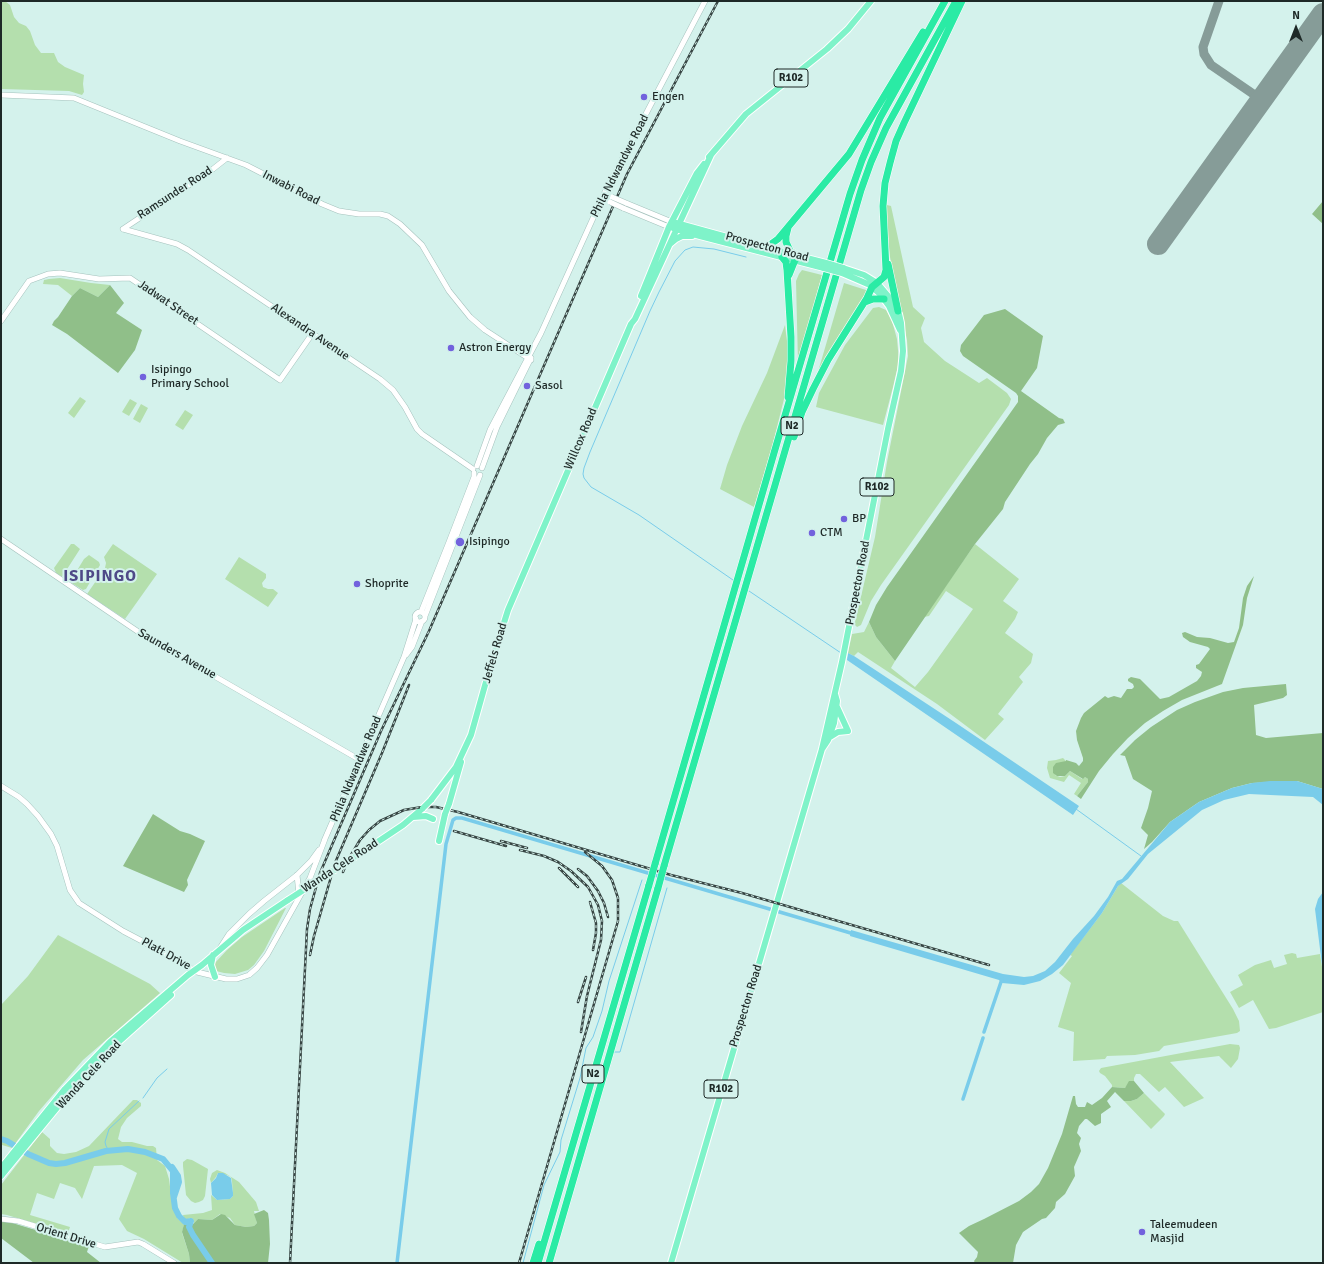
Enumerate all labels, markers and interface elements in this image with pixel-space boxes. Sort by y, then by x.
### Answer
north arrow [1276,8,1316,48]
text: N [1292,9,1300,22]
road number: R102 [774,69,808,87]
place label: Engen [652,90,684,104]
marker: Engen [639,92,649,102]
street label: Phila Ndwandwe Road [588,112,652,220]
street label: Ramsunder Road [135,163,215,223]
street label: Inwabi Road [260,167,322,209]
street label: Prospecton Road [724,229,810,265]
street label: Jadwat Street [135,277,201,329]
street label: Alexandra Avenue [268,300,352,364]
place label: Astron Energy [459,341,531,355]
marker: Astron Energy [446,343,456,353]
place label: Isipingo Primary School [151,363,229,391]
marker: Isipingo Primary School [138,372,148,382]
place label: Sasol [535,379,563,393]
marker: Sasol [522,381,532,391]
street label: Willcox Road [562,406,600,472]
road number: N2 [781,417,803,435]
road number: R102 [860,478,894,496]
place label: BP [852,512,866,526]
marker: BP [839,514,849,524]
place label: CTM [820,526,843,540]
marker: CTM [807,528,817,538]
place label: Isipingo [469,535,510,549]
marker: Isipingo [454,536,466,548]
street label: Prospecton Road [843,540,873,626]
district label: ISIPINGO [63,567,137,587]
place label: Shoprite [365,577,409,591]
marker: Shoprite [352,579,362,589]
street label: Jeffels Road [480,621,510,685]
street label: Saunders Avenue [135,626,219,682]
street label: Phila Ndwandwe Road [327,714,385,824]
street label: Wanda Cele Road [299,836,381,896]
street label: Platt Drive [139,935,193,973]
street label: Prospecton Road [727,963,765,1049]
street label: Wanda Cele Road [54,1038,124,1112]
road number: N2 [582,1065,604,1083]
road number: R102 [704,1080,738,1098]
place label: Taleemudeen Masjid [1150,1218,1218,1246]
street label: Orient Drive [34,1220,98,1252]
marker: Taleemudeen Masjid [1137,1227,1147,1237]

